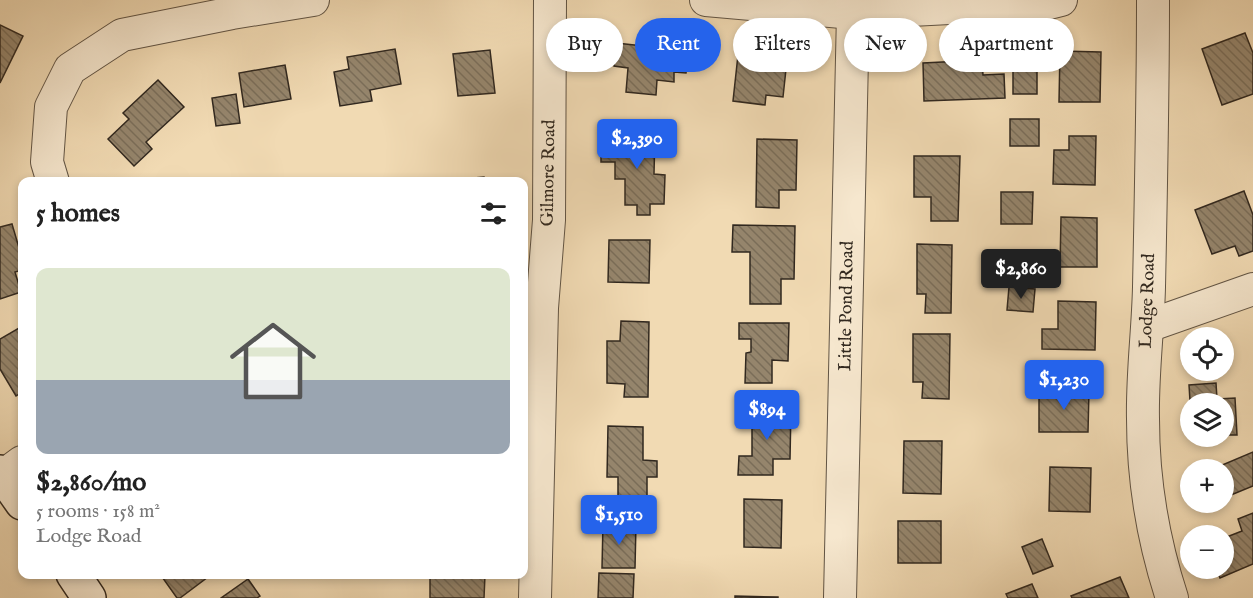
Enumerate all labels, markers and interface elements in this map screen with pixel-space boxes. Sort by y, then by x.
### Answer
chip: Buy [546,18,623,72]
chip: Rent [635,18,721,72]
chip: Filters [733,18,832,72]
chip: New [844,18,927,72]
chip: Apartment [939,18,1074,72]
street label: Gilmore Road [537,119,561,227]
pin: $2,390 [588,119,686,170]
text: $2,390 [611,126,663,151]
text: 5 homes [36,197,120,230]
icon: filters [477,197,510,230]
street label: Little Pond Road [834,240,860,371]
pin: $2,860 [972,249,1070,300]
street label: Lodge Road [1135,253,1161,349]
text: $2,860 [995,256,1047,281]
icon: home [219,307,327,415]
map controls [1180,327,1234,579]
button: locate [1180,327,1234,381]
pin: $1,230 [1015,360,1113,411]
text: $1,230 [1039,367,1089,392]
pin: $894 [731,390,803,441]
button: layers [1180,393,1234,447]
text: $894 [748,397,786,422]
button: + [1180,459,1234,513]
text: $2,860/mo [36,466,146,499]
pin: $1,510 [570,495,668,546]
text: 5 rooms · 158 m² [36,499,160,524]
text: $1,510 [595,502,643,527]
text: Lodge Road [36,524,141,549]
button: − [1180,525,1234,579]

